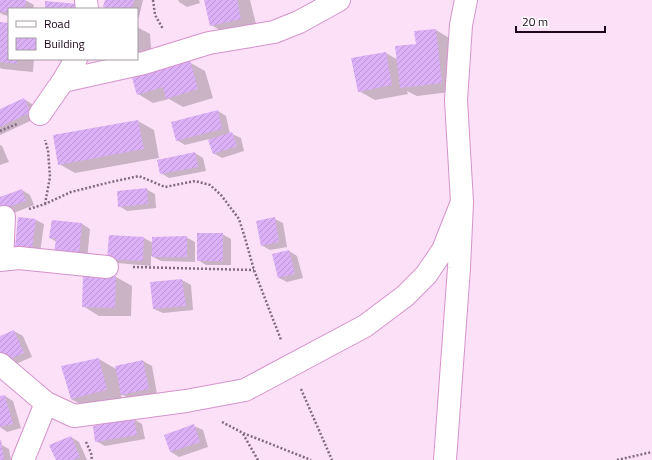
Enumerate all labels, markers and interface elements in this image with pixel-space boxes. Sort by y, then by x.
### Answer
legend [8,8,138,60]
scale bar [516,8,605,34]
text: 20 m [522,12,548,31]
text: Road [44,14,70,33]
text: Building [44,34,85,53]

